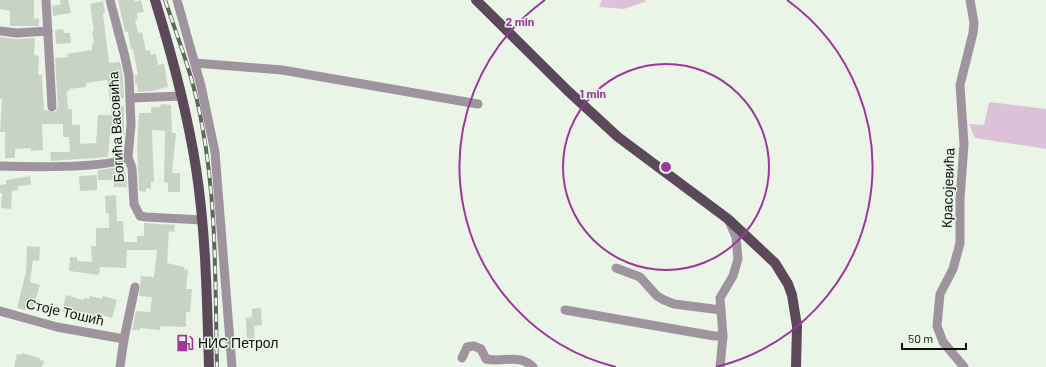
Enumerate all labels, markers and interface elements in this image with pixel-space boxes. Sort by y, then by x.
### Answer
text: 2 min [506,14,534,28]
street label: Богића Васовића [104,71,127,183]
text: 1 min [580,86,606,100]
street label: Красојевића [938,147,957,228]
centre of rings [659,160,673,174]
street label: Стоје Тошић [24,294,106,329]
scale bar [902,325,966,351]
text: 50 m [908,331,933,345]
fuel station icon: НИС Петрол [175,333,195,353]
place label: НИС Петрол [198,334,278,351]

